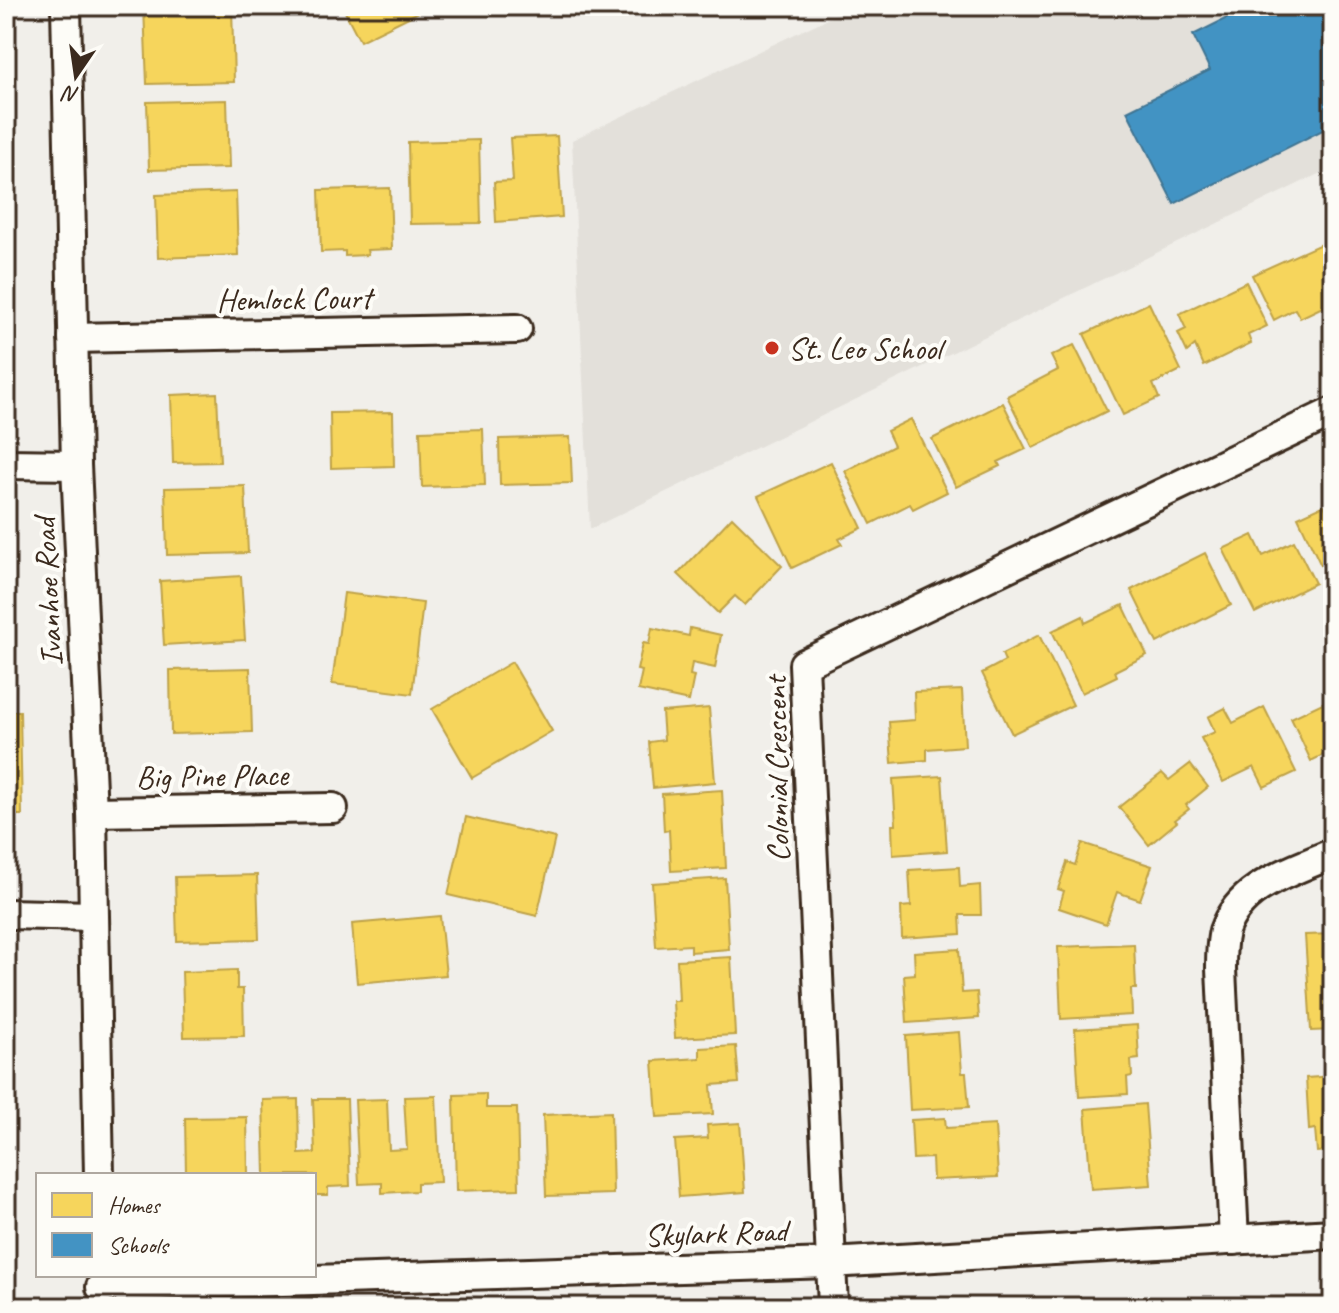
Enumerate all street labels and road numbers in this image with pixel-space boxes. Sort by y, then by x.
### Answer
street label: Hemlock Court [216,277,376,321]
street label: Ivanhoe Road [23,512,72,667]
street label: Colonial Crescent [755,672,799,862]
street label: Big Pine Place [136,754,291,798]
street label: Skylark Road [644,1210,792,1256]

